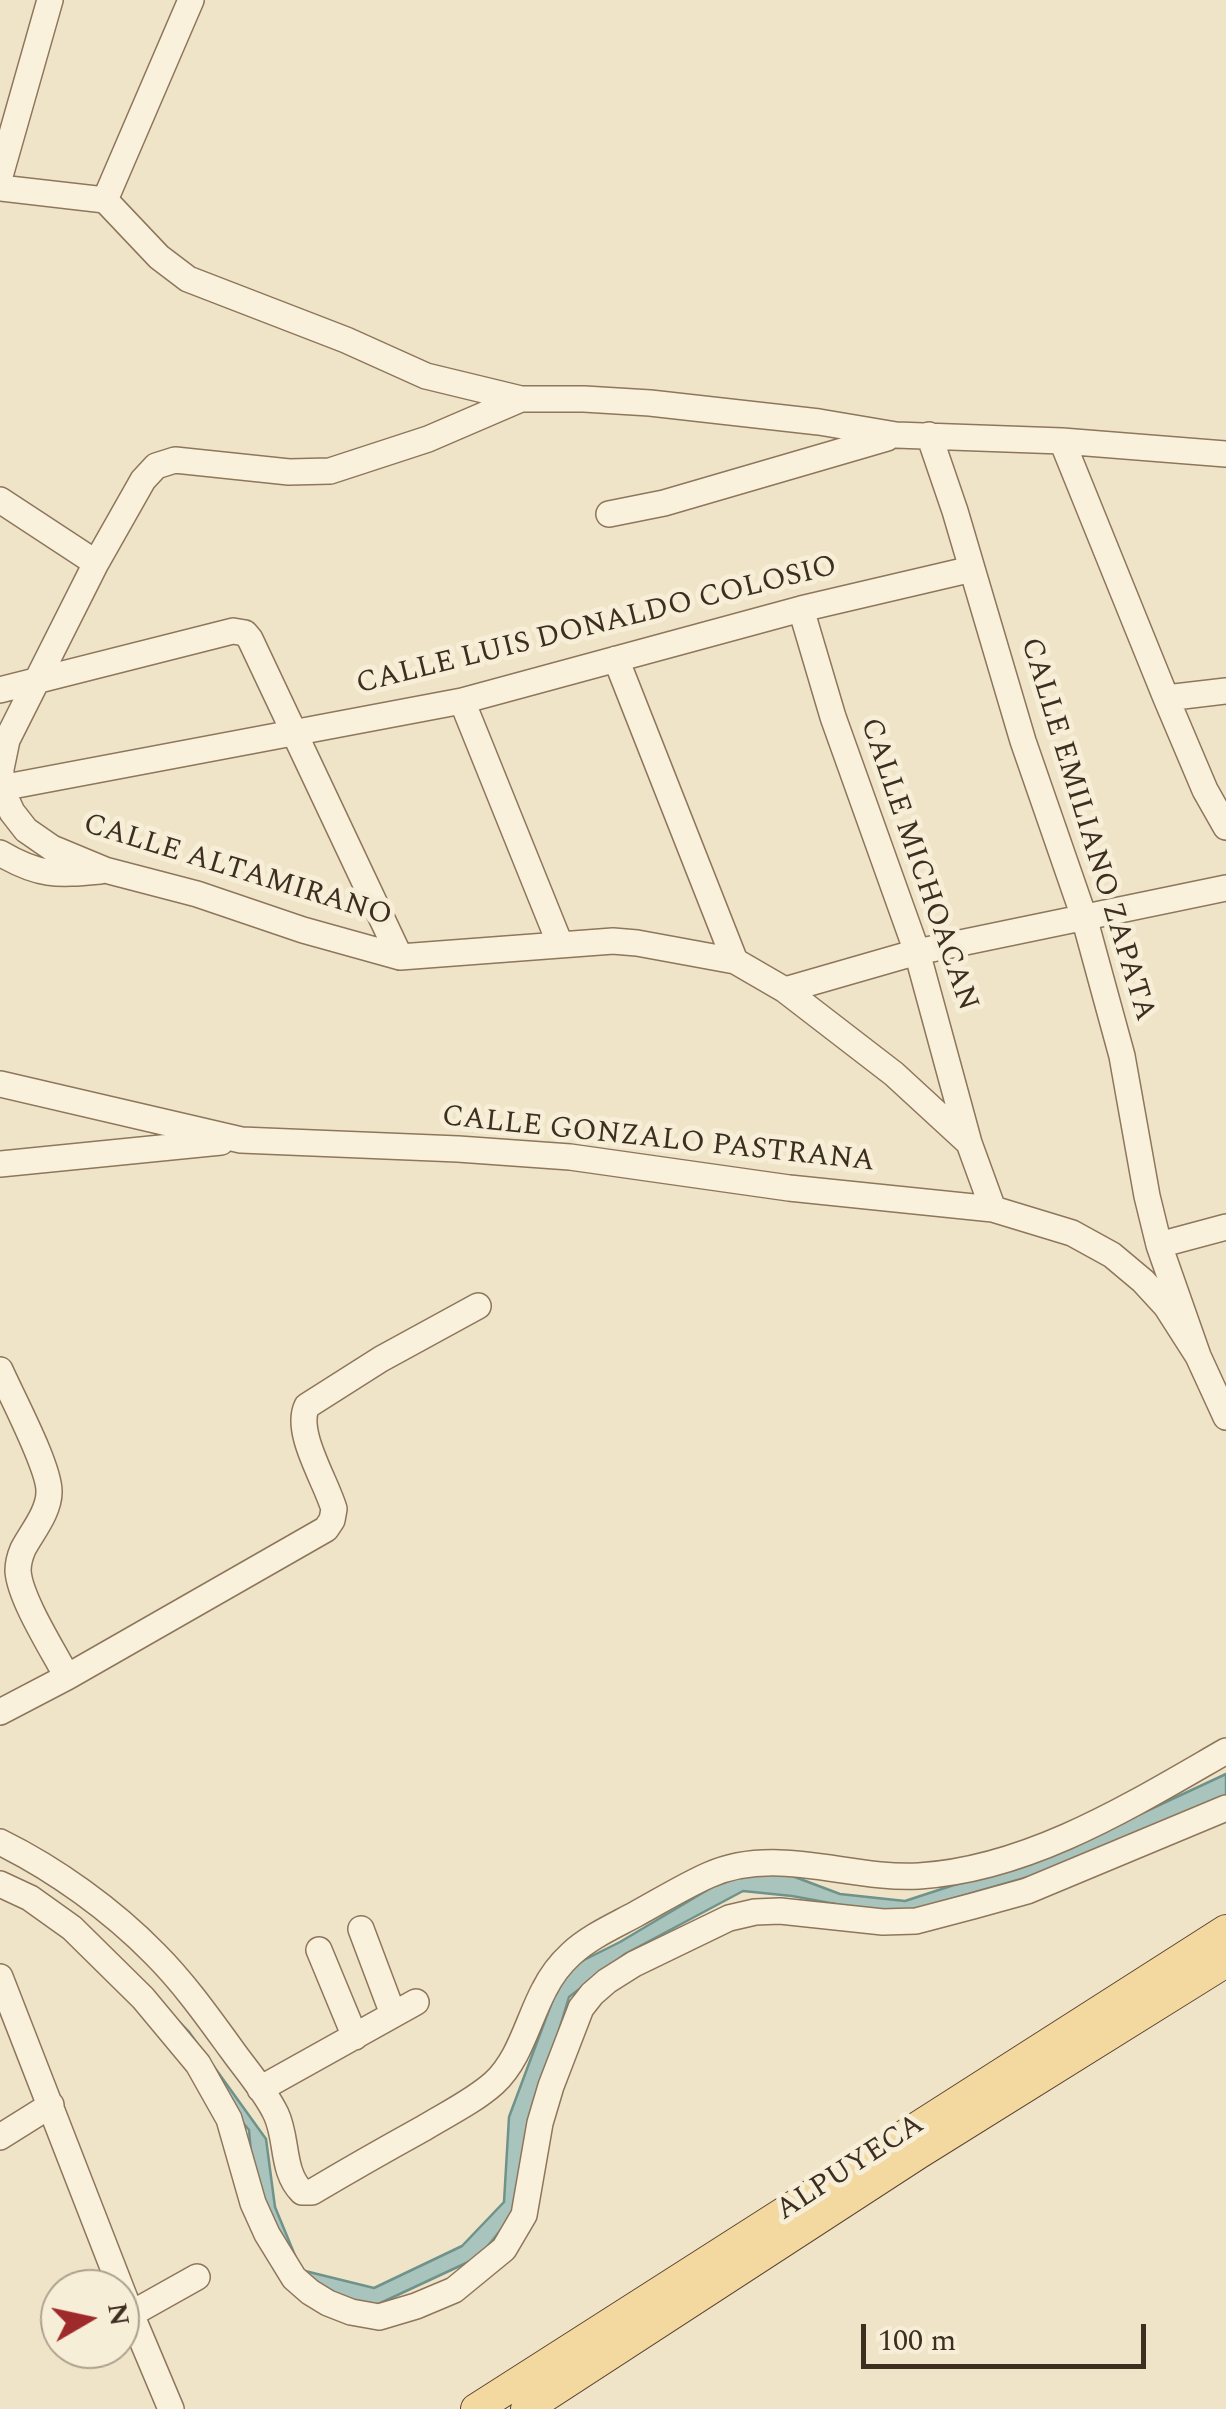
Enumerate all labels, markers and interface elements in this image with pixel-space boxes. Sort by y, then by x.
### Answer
street label: CALLE LUIS DONALDO COLOSIO [353,550,841,704]
street label: CALLE EMILIANO ZAPATA [1011,634,1161,1026]
street label: CALLE MICHOACAN [850,714,984,1016]
street label: CALLE ALTAMIRANO [78,808,396,936]
street label: CALLE GONZALO PASTRANA [440,1100,876,1182]
street label: ALPUYECA [770,2108,932,2230]
north arrow [40,2269,140,2369]
text: N [95,2300,141,2329]
scale bar [866,2304,1151,2366]
text: 100 m [878,2318,956,2364]

